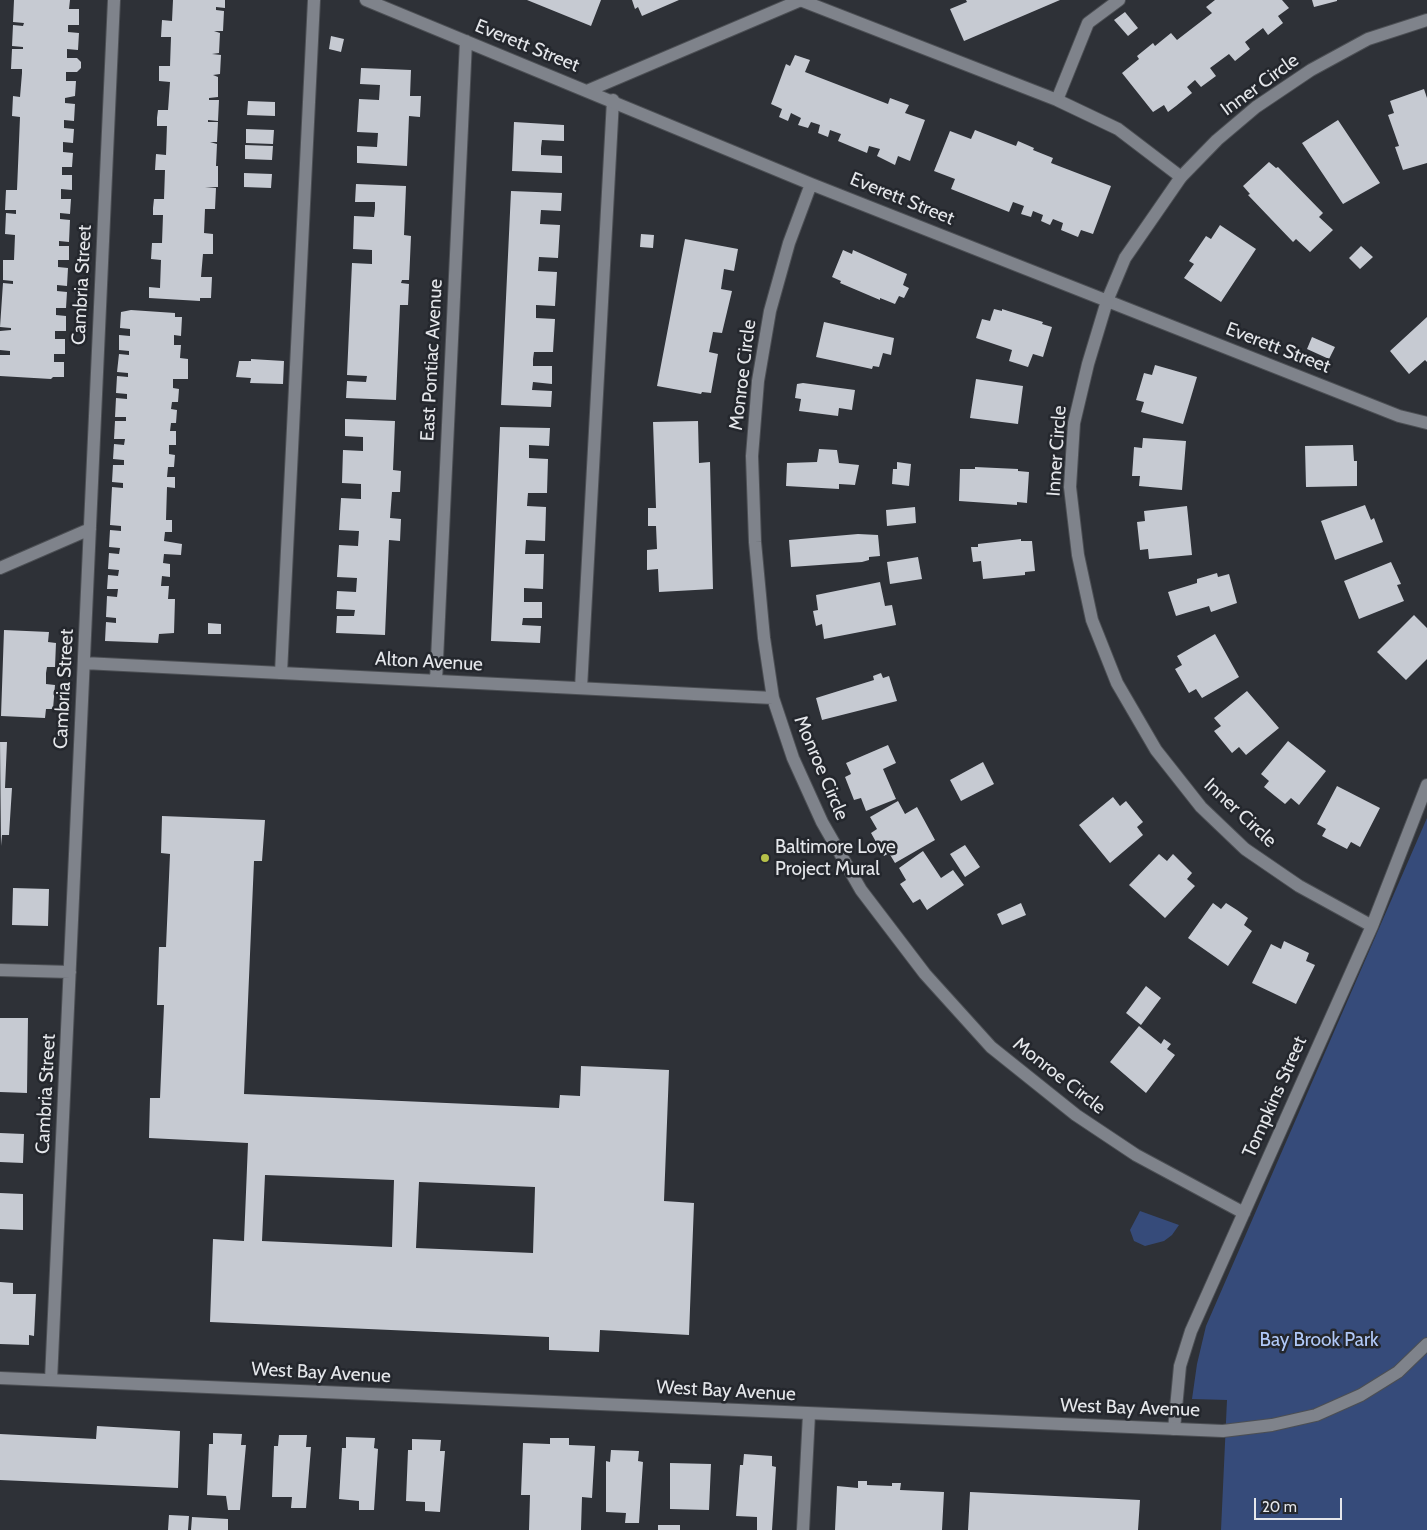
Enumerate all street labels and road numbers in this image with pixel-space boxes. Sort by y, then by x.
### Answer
street label: Everett Street [471,15,583,77]
street label: Inner Circle [1217,49,1303,121]
street label: Everett Street [846,168,958,230]
street label: Cambria Street [67,224,97,346]
street label: East Pontiac Avenue [416,278,448,442]
street label: Monroe Circle [725,318,761,432]
street label: Everett Street [1222,318,1334,378]
street label: Inner Circle [1042,405,1072,497]
street label: Cambria Street [49,628,79,750]
street label: Alton Avenue [375,648,483,676]
street label: Monroe Circle [789,712,853,824]
street label: Inner Circle [1199,774,1281,852]
street label: Cambria Street [31,1033,61,1155]
street label: Monroe Circle [1008,1033,1110,1119]
street label: Tompkins Street [1238,1033,1312,1161]
street label: West Bay Avenue [251,1358,391,1388]
street label: West Bay Avenue [656,1376,796,1406]
street label: West Bay Avenue [1060,1394,1200,1422]

